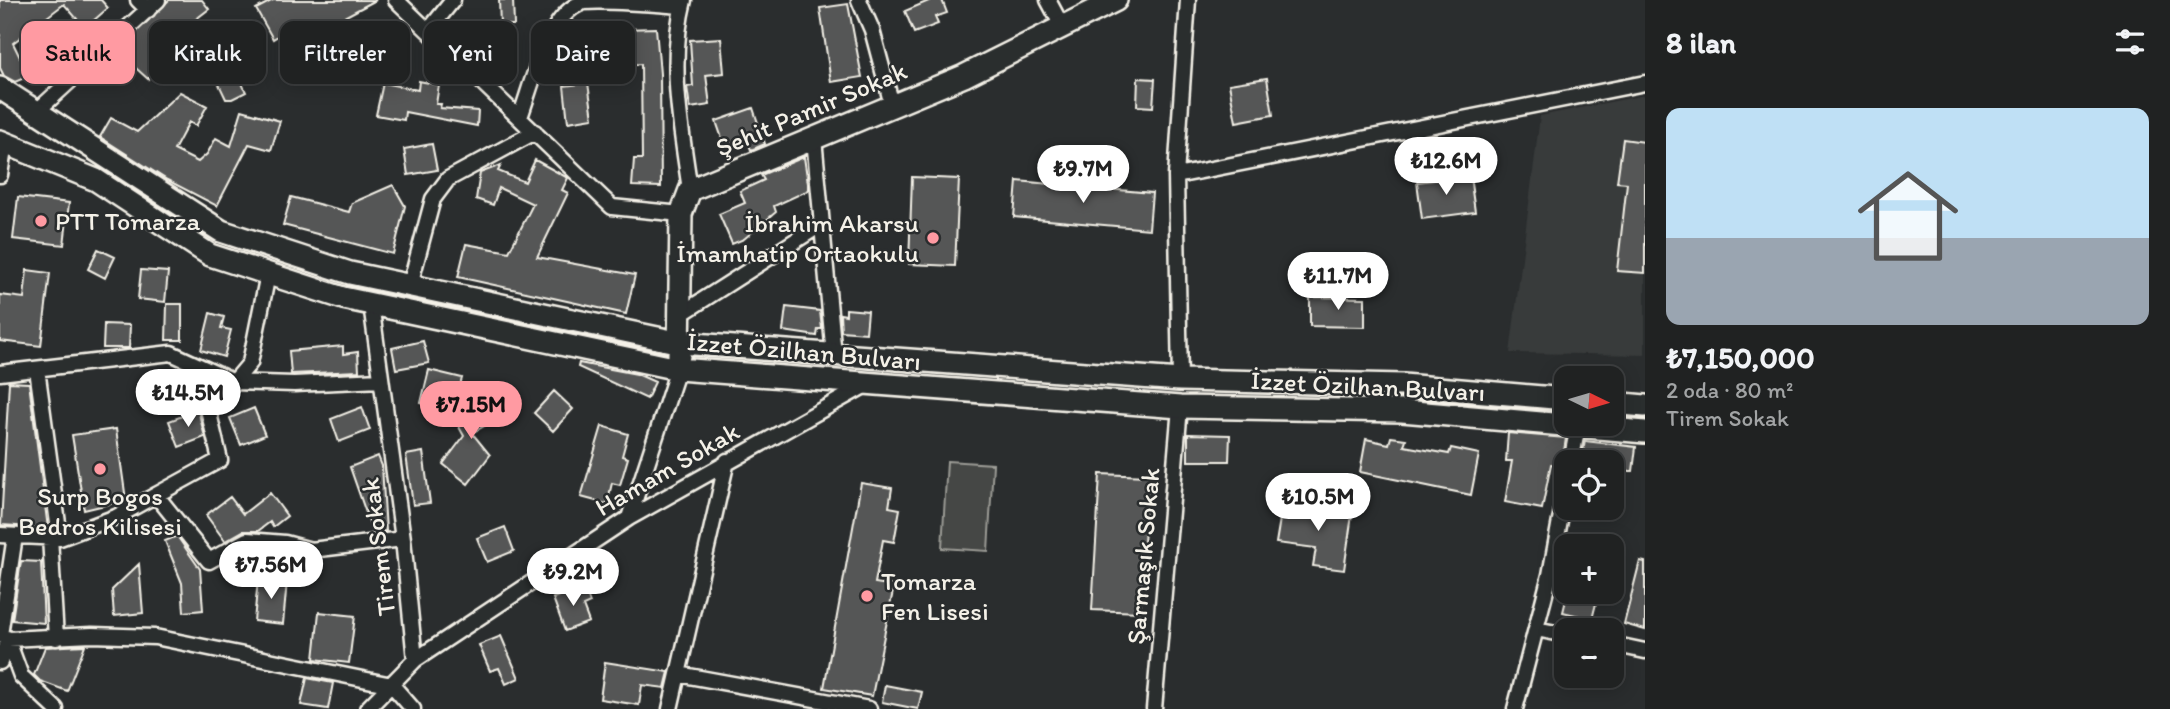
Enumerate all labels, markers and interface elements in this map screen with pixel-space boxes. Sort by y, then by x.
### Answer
chip: Satılık [21,21,135,84]
chip: Kiralık [149,21,266,84]
chip: Filtreler [280,21,410,84]
chip: Yeni [424,21,517,84]
chip: Daire [531,21,635,84]
icon: filters [2111,23,2149,61]
text: 8 ilan [1666,24,1736,61]
street label: Şehit Pamir Sokak [711,54,912,164]
pin: ₺12.6M [1389,138,1503,197]
pin: ₺9.7M [1034,146,1132,205]
text: ₺12.6M [1410,146,1482,174]
icon: home [1845,153,1971,279]
text: ₺9.7M [1053,154,1113,182]
place label: PTT Tomarza [55,205,201,237]
place label: İbrahim Akarsu İmamhatip Ortaokulu [676,207,919,269]
marker: PTT Tomarza [33,213,49,229]
marker: İbrahim Akarsu İmamhatip Ortaokulu [925,230,941,246]
pin: ₺11.7M [1281,252,1395,312]
text: ₺11.7M [1304,261,1372,289]
street label: İzzet Özilhan Bulvarı [686,325,922,377]
text: ₺7,150,000 [1666,339,1815,376]
street label: İzzet Özilhan Bulvarı [1250,364,1486,408]
north arrow [1554,366,1624,436]
map controls [1554,366,1624,688]
pin: ₺14.5M [131,370,245,429]
text: 2 oda · 80 m² [1666,376,1793,404]
text: ₺14.5M [152,378,224,406]
pin: ₺7.15M [414,382,528,441]
text: ₺7.15M [436,390,506,418]
text: Tirem Sokak [1666,404,1789,432]
street label: Hamam Sokak [589,415,745,523]
button: locate [1554,450,1624,520]
marker: Surp Bogos Bedros Kilisesi [92,461,108,477]
street label: Şarmaşık Sokak [1119,466,1167,646]
pin: ₺10.5M [1261,474,1375,533]
street label: Tirem Sokak [354,476,402,618]
place label: Surp Bogos Bedros Kilisesi [18,480,182,542]
text: ₺10.5M [1281,482,1355,510]
button: + [1554,534,1624,604]
pin: ₺7.56M [214,542,328,601]
pin: ₺9.2M [524,548,622,608]
text: ₺7.56M [235,550,307,578]
text: ₺9.2M [543,557,603,585]
place label: Tomarza Fen Lisesi [881,565,989,627]
marker: Tomarza Fen Lisesi [859,588,875,604]
button: − [1554,618,1624,688]

